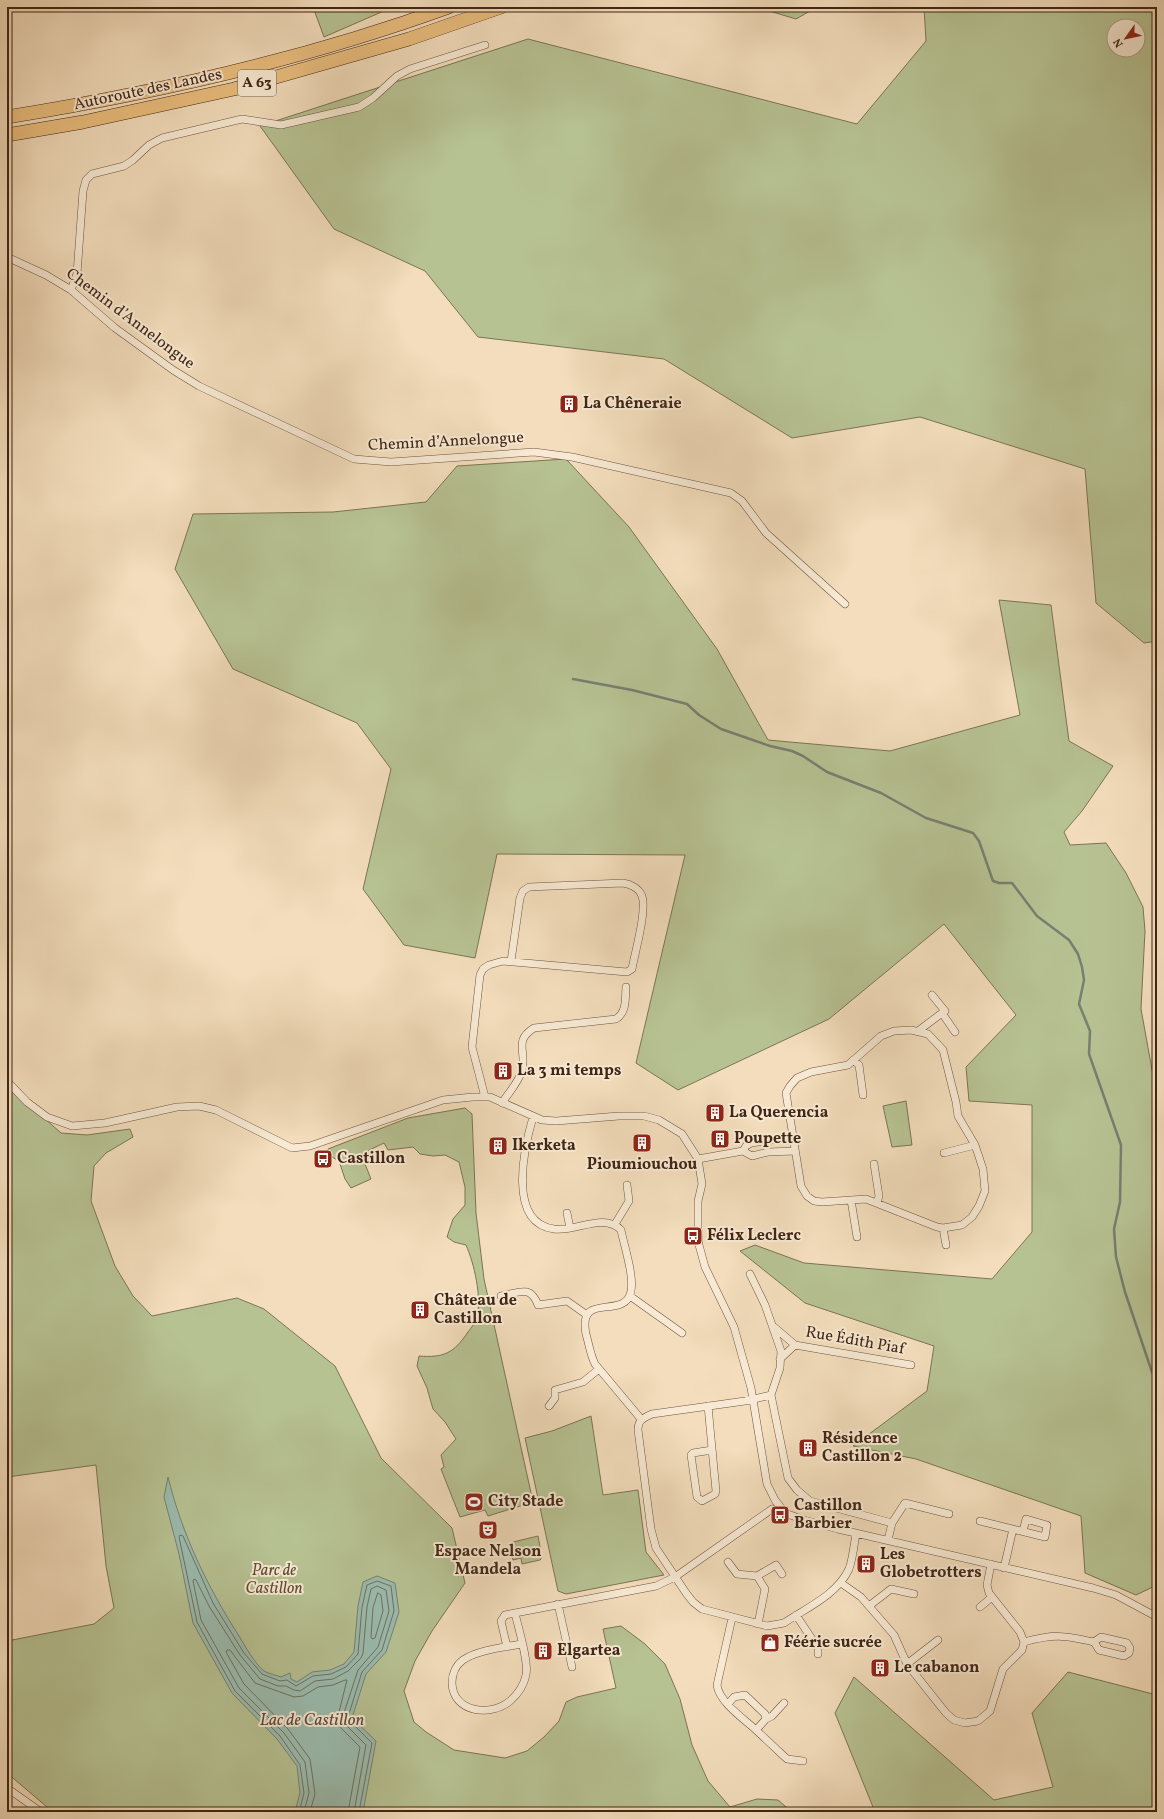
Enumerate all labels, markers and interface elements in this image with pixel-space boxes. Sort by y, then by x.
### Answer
north arrow [1106,18,1146,58]
text: N [1110,35,1127,50]
street label: Autoroute des Landes [72,64,224,116]
road number: A 63 [238,70,276,96]
street label: Chemin d’Annelongue [61,263,199,375]
building icon: La Chêneraie [558,393,580,415]
place label: La Chêneraie [583,393,682,415]
street label: Chemin d’Annelongue [367,427,525,457]
building icon: La 3 mi temps [492,1060,514,1082]
place label: La 3 mi temps [517,1060,621,1082]
building icon: La Querencia [704,1102,726,1124]
place label: La Querencia [729,1102,829,1124]
building icon: Poupette [709,1128,731,1150]
place label: Poupette [734,1128,801,1150]
building icon: Pioumiouchou [631,1132,653,1154]
building icon: Ikerketa [487,1135,509,1157]
place label: Ikerketa [512,1135,576,1157]
bus stop icon: Castillon [312,1148,334,1170]
place label: Castillon [337,1148,406,1170]
place label: Pioumiouchou [587,1154,698,1176]
bus stop icon: Félix Leclerc [682,1225,704,1247]
place label: Félix Leclerc [707,1225,801,1247]
place label: Château de Castillon [434,1290,517,1330]
building icon: Château de Castillon [409,1299,431,1321]
street label: Rue Édith Piaf [804,1321,908,1361]
place label: Résidence Castillon 2 [822,1428,902,1468]
building icon: Résidence Castillon 2 [797,1437,819,1459]
sports icon: City Stade [463,1491,485,1513]
place label: City Stade [488,1491,564,1513]
place label: Castillon Barbier [794,1495,863,1535]
bus stop icon: Castillon Barbier [769,1504,791,1526]
theatre icon: Espace Nelson Mandela [477,1519,499,1541]
place label: Espace Nelson Mandela [434,1541,542,1581]
place label: Les Globetrotters [880,1544,982,1584]
building icon: Les Globetrotters [855,1553,877,1575]
park label: Parc de Castillon [246,1560,302,1600]
shop icon: Féérie sucrée [759,1632,781,1654]
place label: Féérie sucrée [784,1632,882,1654]
building icon: Elgartea [532,1640,554,1662]
place label: Elgartea [557,1640,621,1662]
building icon: Le cabanon [869,1657,891,1679]
place label: Le cabanon [894,1657,980,1679]
water label: Lac de Castillon [260,1709,364,1732]

